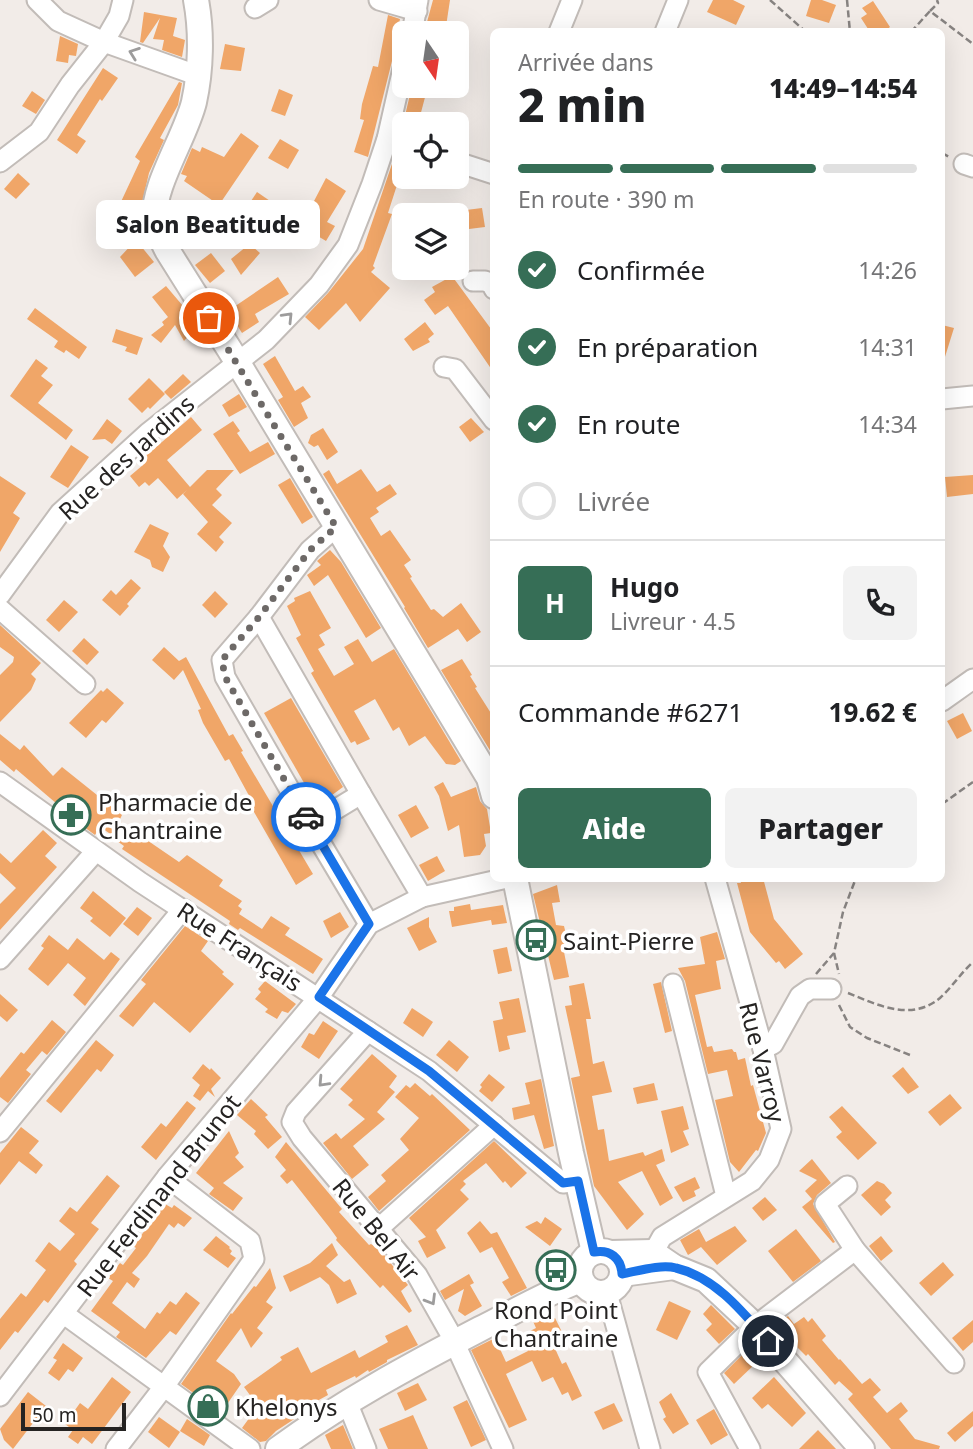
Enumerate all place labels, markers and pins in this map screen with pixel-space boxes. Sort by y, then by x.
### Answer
callout: Salon Beatitude [97,199,321,248]
pin [179,288,239,348]
place label: Pharmacie de Chantraine [98,785,252,846]
pharmacy icon: Pharmacie de Chantraine [50,794,92,836]
bus stop icon: Saint-Pierre [515,919,557,961]
place label: Saint-Pierre [563,924,694,957]
bus stop icon: Rond Point Chantraine [535,1249,577,1291]
place label: Rond Point Chantraine [494,1293,618,1354]
pin [738,1311,798,1371]
shop icon: Khelonys [187,1385,229,1427]
place label: Khelonys [235,1390,338,1423]

